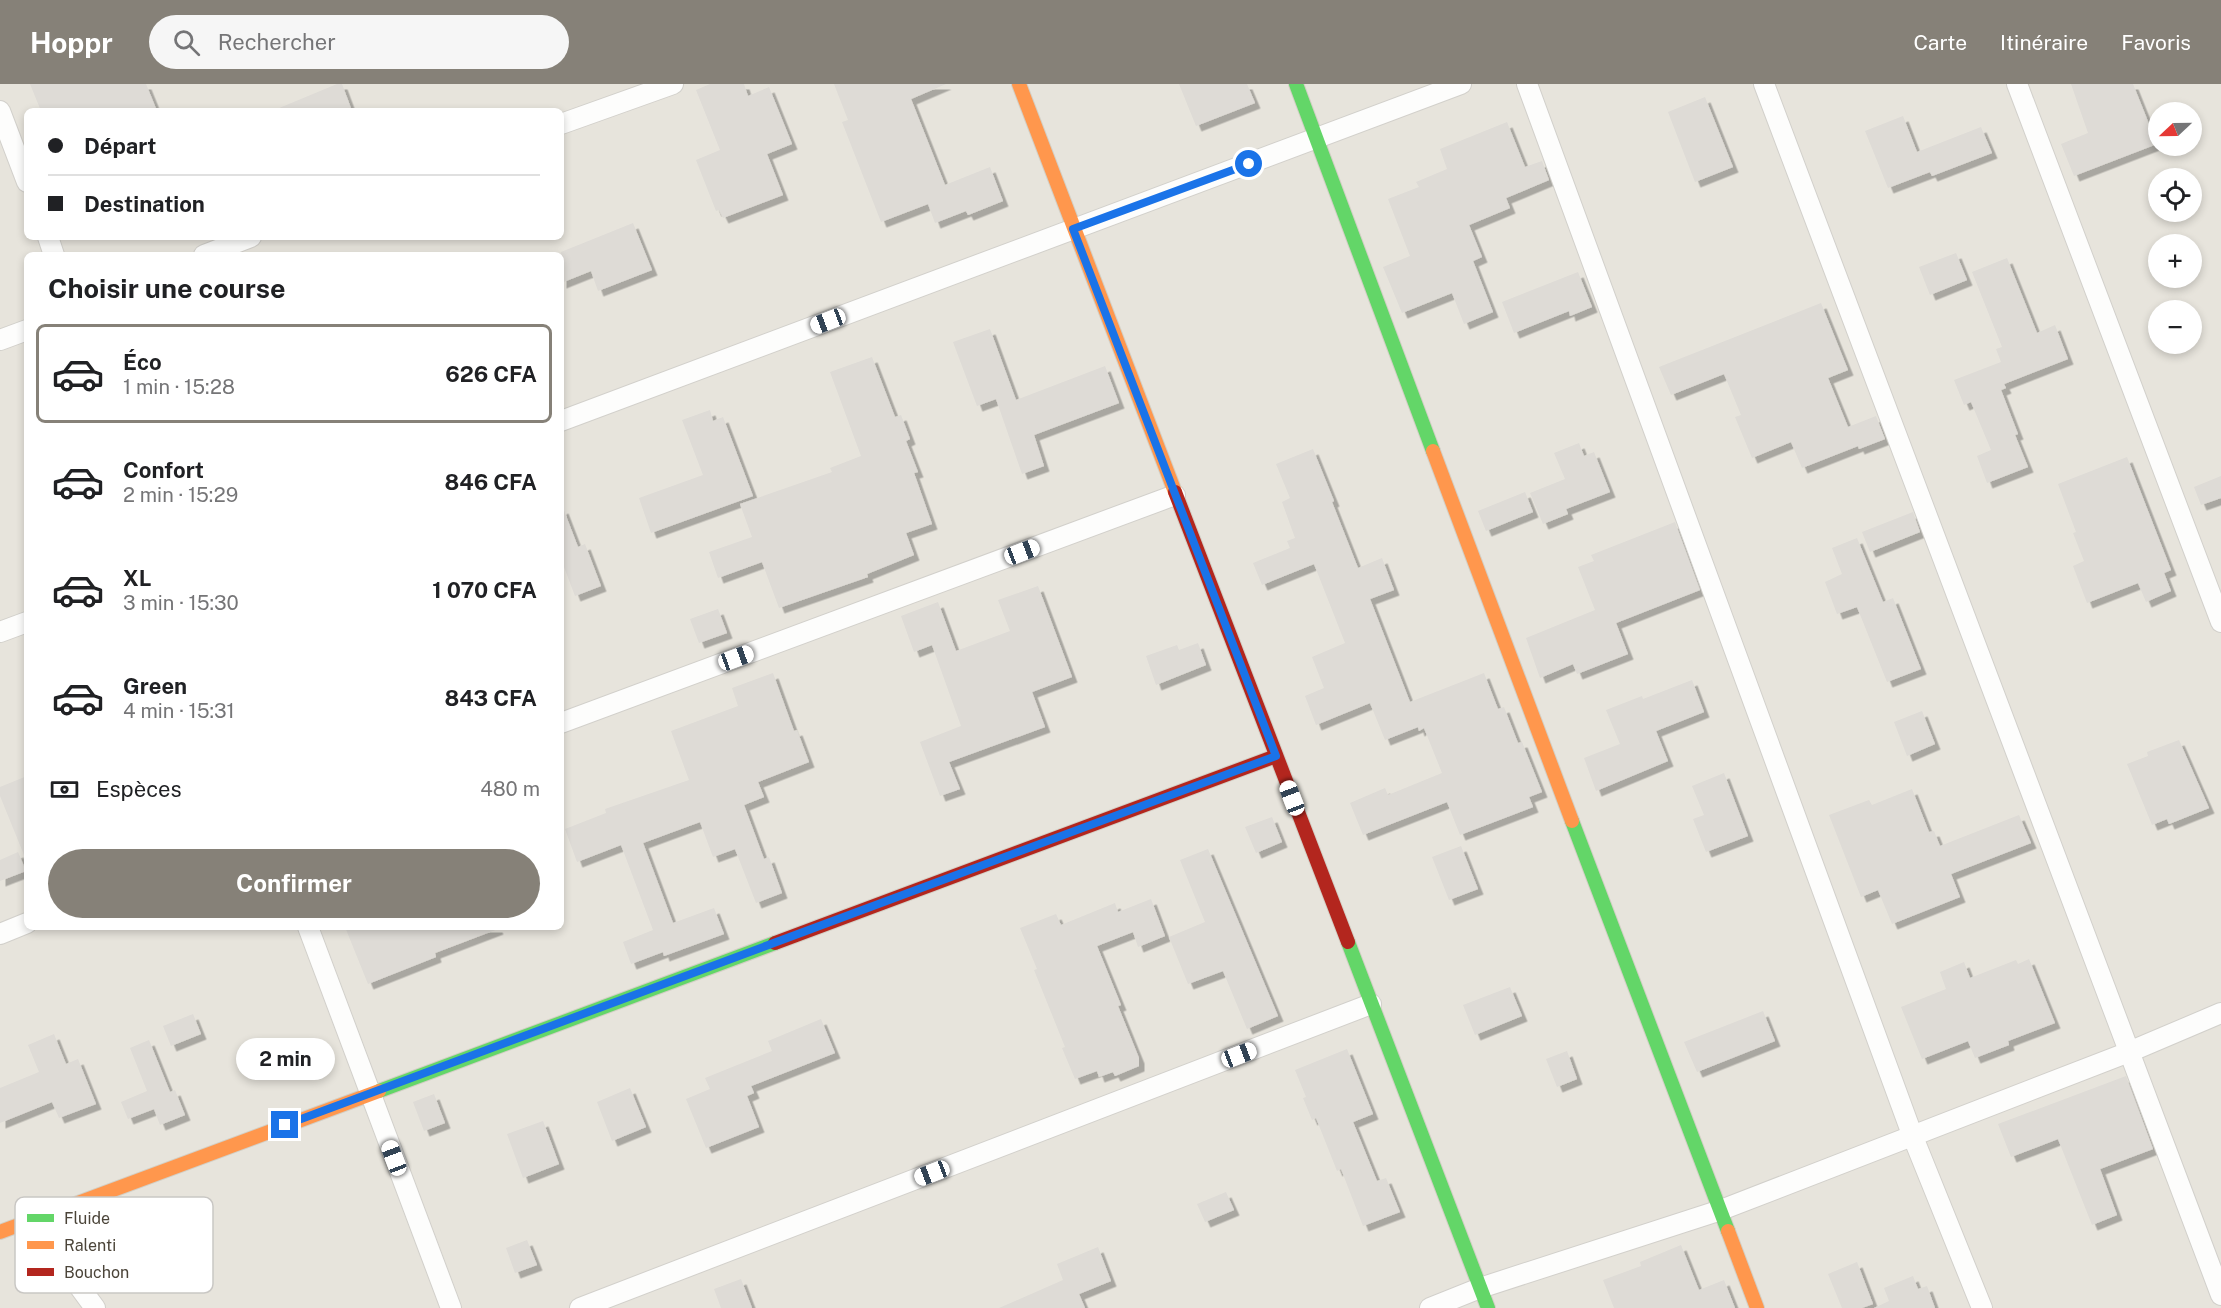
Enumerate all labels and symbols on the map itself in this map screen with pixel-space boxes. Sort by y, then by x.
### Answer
north arrow [2148,102,2202,156]
route start [1235,150,1262,177]
car [808,306,848,336]
car [1002,537,1042,567]
car [716,643,756,673]
car [1277,778,1307,818]
callout: 2 min [236,1038,334,1080]
car [1219,1040,1259,1070]
route end [271,1111,298,1138]
car [379,1138,409,1178]
car [912,1158,952,1188]
legend [15,1197,213,1293]
text: Fluide [64,1209,110,1228]
text: Ralenti [64,1236,116,1255]
text: Bouchon [64,1263,129,1282]

